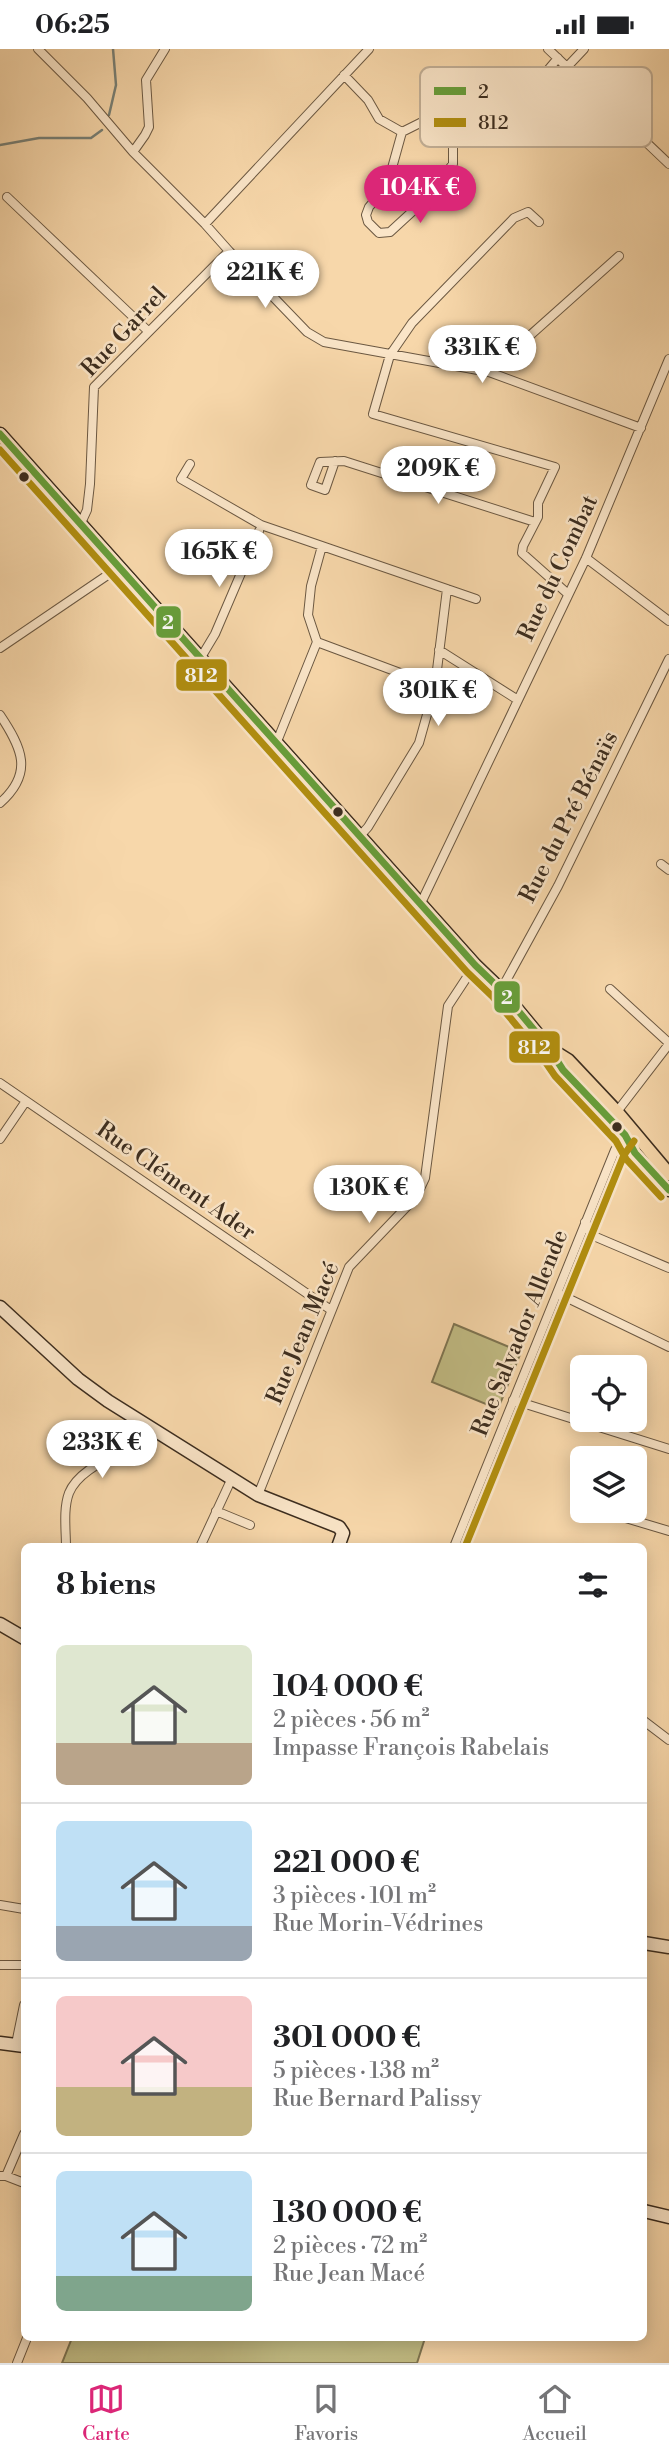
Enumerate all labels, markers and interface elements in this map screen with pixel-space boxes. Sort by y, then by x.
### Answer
text: 06:25 [35,9,110,41]
legend [420,67,652,147]
text: 2 [478,80,489,104]
text: 812 [478,111,509,135]
pin: 104K € [363,165,477,225]
text: 104K € [380,174,460,202]
pin: 221K € [208,251,322,310]
text: 221K € [226,259,304,287]
street label: Rue Garrel [75,281,173,383]
pin: 331K € [425,325,539,385]
text: 331K € [444,334,520,362]
pin: 209K € [381,447,495,506]
text: 209K € [397,455,479,483]
unlabelled marker [17,470,31,484]
street label: Rue du Combat [512,490,604,646]
pin: 165K € [162,529,276,589]
text: 165K € [181,538,257,566]
line badge: 2 [155,605,182,639]
text: 2 [162,611,174,635]
line badge: 812 [175,658,228,692]
text: 812 [184,664,218,688]
pin: 301K € [381,669,495,728]
text: 301K € [399,677,477,705]
street label: Rue du Pré Bénaïs [514,726,624,908]
unlabelled marker [331,805,345,819]
line badge: 2 [493,980,521,1014]
text: 2 [501,986,513,1010]
line badge: 812 [508,1030,561,1064]
text: 812 [517,1036,551,1060]
street label: Rue Clément Ader [91,1116,261,1246]
unlabelled marker [610,1120,624,1134]
pin: 130K € [312,1165,426,1225]
text: 130K € [330,1174,408,1202]
street label: Rue Salvador Allende [466,1226,574,1440]
street label: Rue Jean Macé [260,1258,346,1408]
map controls [570,1355,647,1523]
button: locate [570,1355,647,1432]
pin: 233K € [45,1421,159,1480]
text: 233K € [62,1429,142,1457]
button: layers [570,1446,647,1523]
text: 8 biens [56,1566,156,1604]
icon: filters [574,1566,612,1604]
text: 104 000 € [273,1668,423,1706]
icon: home [112,1673,196,1757]
text: 2 pièces · 56 m² [273,1706,430,1734]
text: Impasse François Rabelais [273,1734,549,1762]
text: 221 000 € [273,1844,420,1882]
icon: home [112,1849,196,1933]
text: 3 pièces · 101 m² [273,1882,436,1910]
text: Rue Morin-Védrines [273,1910,483,1938]
text: 301 000 € [273,2019,421,2057]
icon: home [112,2024,196,2108]
text: 5 pièces · 138 m² [273,2057,439,2085]
text: Rue Bernard Palissy [273,2085,482,2113]
text: 130 000 € [273,2194,422,2232]
icon: home [112,2199,196,2283]
text: 2 pièces · 72 m² [273,2232,427,2260]
text: Rue Jean Macé [273,2260,425,2288]
tab: Carte [82,2380,130,2446]
tab: Favoris [294,2380,358,2446]
tab: Accueil [523,2380,587,2446]

